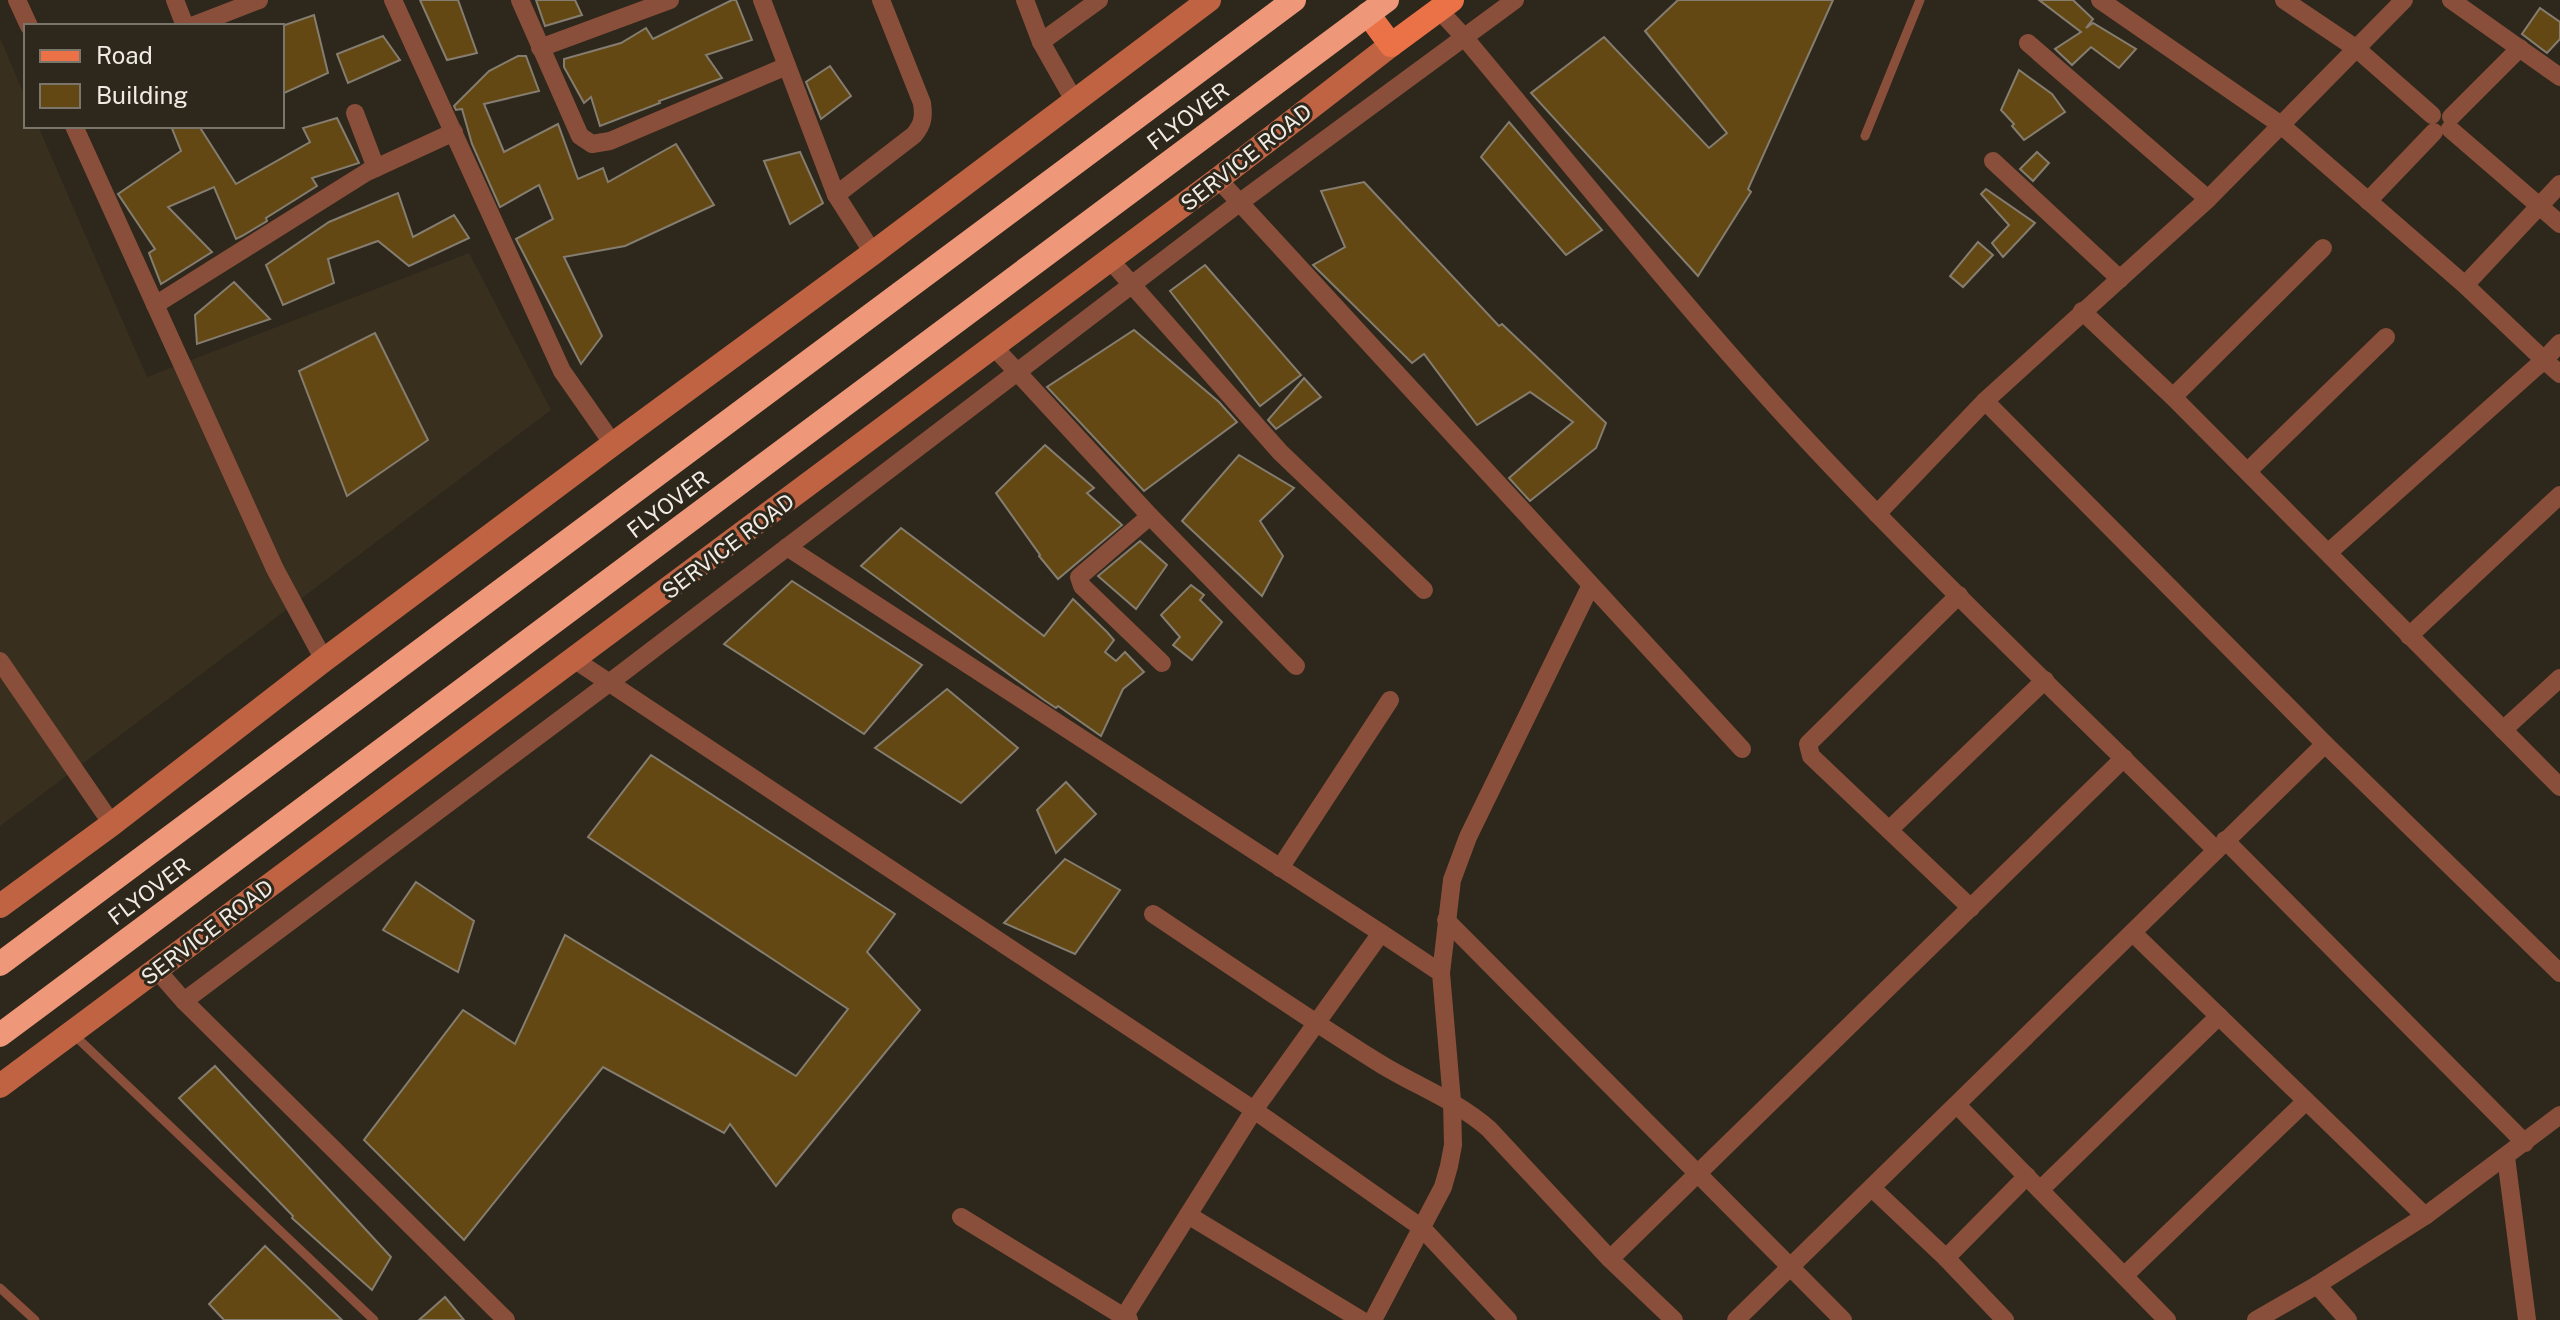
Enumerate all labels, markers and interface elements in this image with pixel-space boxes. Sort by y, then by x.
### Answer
legend [24,24,284,128]
text: Road [96,41,153,69]
street label: FLYOVER [1142,77,1234,155]
text: Building [96,81,188,109]
street label: SERVICE ROAD [1175,98,1317,216]
street label: FLYOVER [622,465,714,543]
street label: SERVICE ROAD [657,488,799,604]
street label: FLYOVER [103,852,195,930]
street label: SERVICE ROAD [136,874,278,990]

